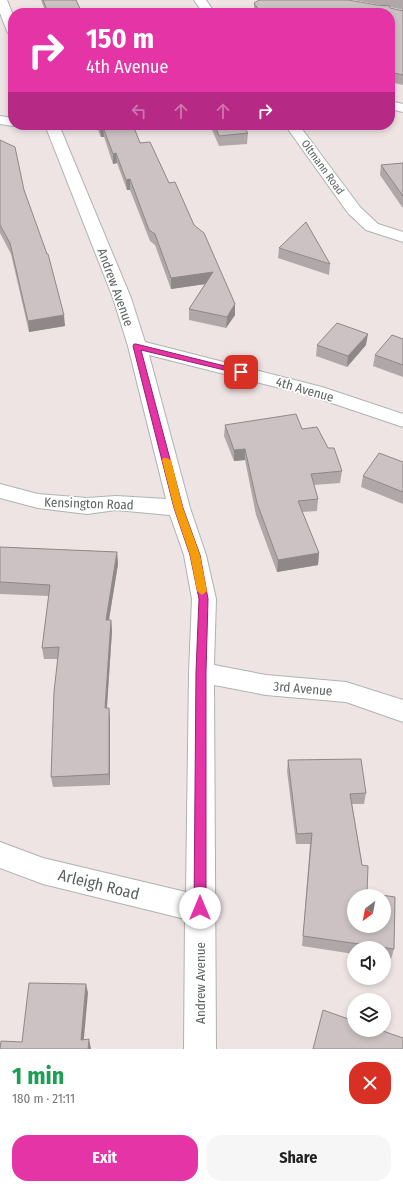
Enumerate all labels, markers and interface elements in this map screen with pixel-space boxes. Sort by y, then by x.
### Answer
text: 150 m [86,22,154,55]
icon: right [20,24,72,76]
text: 4th Avenue [86,56,168,78]
icon: left [128,100,150,122]
icon: ahead [170,100,192,122]
icon: ahead [212,100,234,122]
icon: right [254,100,276,122]
street label: Oltmann Road [298,137,347,197]
street label: Andrew Avenue [94,246,137,328]
pin [224,355,258,389]
icon: arrive [230,361,252,383]
street label: 4th Avenue [274,374,336,405]
street label: Kensington Road [44,494,134,513]
street label: 3rd Avenue [273,678,333,699]
street label: Arleigh Road [56,865,141,904]
position arrow [179,887,221,929]
north arrow [347,889,391,933]
map controls [347,889,391,1037]
button: sound [347,941,391,985]
street label: Andrew Avenue [193,942,208,1024]
button: layers [347,993,391,1037]
text: 1 min [12,1062,64,1090]
button: close [349,1062,391,1104]
text: 180 m · 21:11 [12,1091,75,1106]
button: Exit [12,1135,198,1181]
button: Share [206,1135,391,1181]

